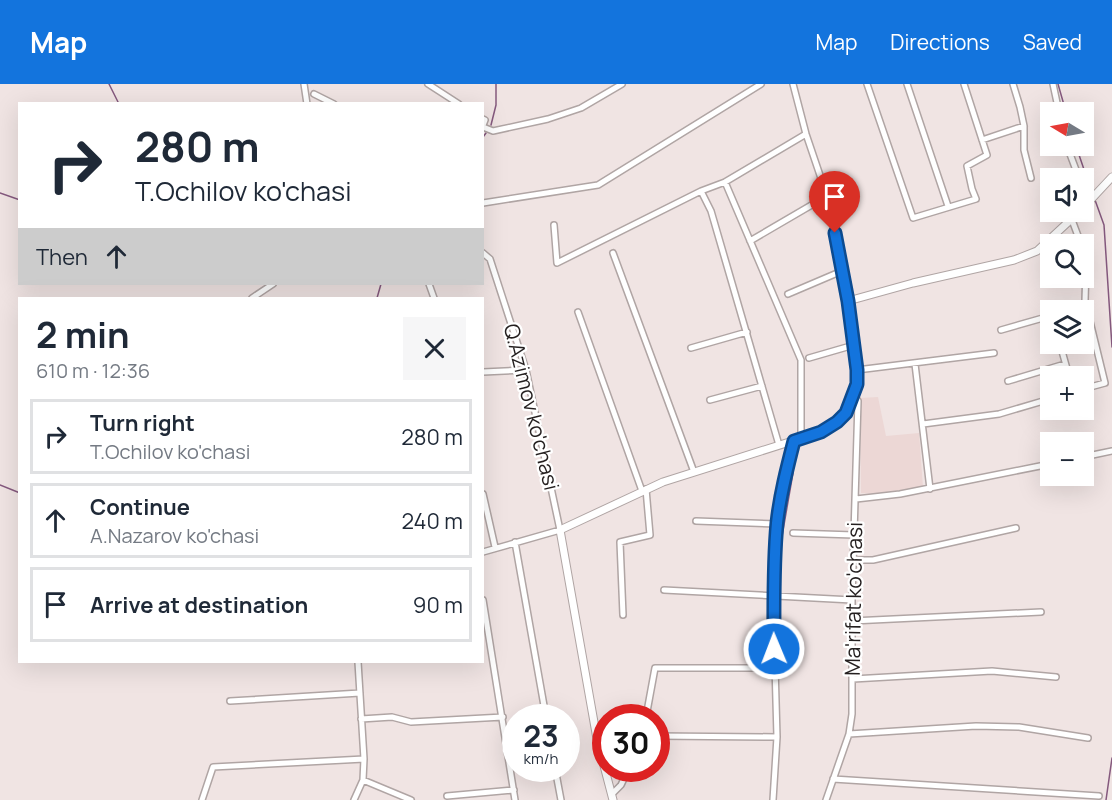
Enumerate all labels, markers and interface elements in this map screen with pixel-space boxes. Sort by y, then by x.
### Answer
text: Map [30,23,87,61]
text: Map [816,28,857,56]
text: Directions [890,28,990,56]
text: Saved [1023,28,1082,56]
north arrow [1040,102,1094,156]
map controls [1040,102,1094,486]
text: 280 m [135,117,260,175]
icon: right [36,126,114,204]
button: sound [1040,168,1094,222]
pin [809,171,860,233]
text: T.Ochilov ko'chasi [135,172,352,209]
icon: arrive [818,180,851,213]
button: search [1040,234,1094,288]
icon: ahead [100,240,133,273]
text: Then [36,242,88,272]
button: layers [1040,300,1094,354]
text: 2 min [36,310,130,359]
button: close [403,317,466,380]
street label: Q.Azimov ko'chasi [498,321,566,493]
text: 610 m · 12:36 [36,357,150,384]
button: + [1040,366,1094,420]
text: Turn right [90,408,195,438]
icon: right [39,420,72,453]
text: 280 m [401,422,463,452]
button: − [1040,432,1094,486]
text: T.Ochilov ko'chasi [90,438,250,465]
text: Continue [90,492,190,522]
icon: ahead [39,504,72,537]
text: 240 m [401,506,463,536]
text: A.Nazarov ko'chasi [90,522,259,549]
street label: Ma'rifat ko'chasi [838,522,868,676]
icon: arrive [39,588,72,621]
text: Arrive at destination [90,590,308,620]
text: 90 m [413,590,463,620]
position arrow [742,617,806,681]
speed limit sign: 30 [592,704,670,782]
text: 23 [523,715,559,756]
text: km/h [524,748,558,769]

